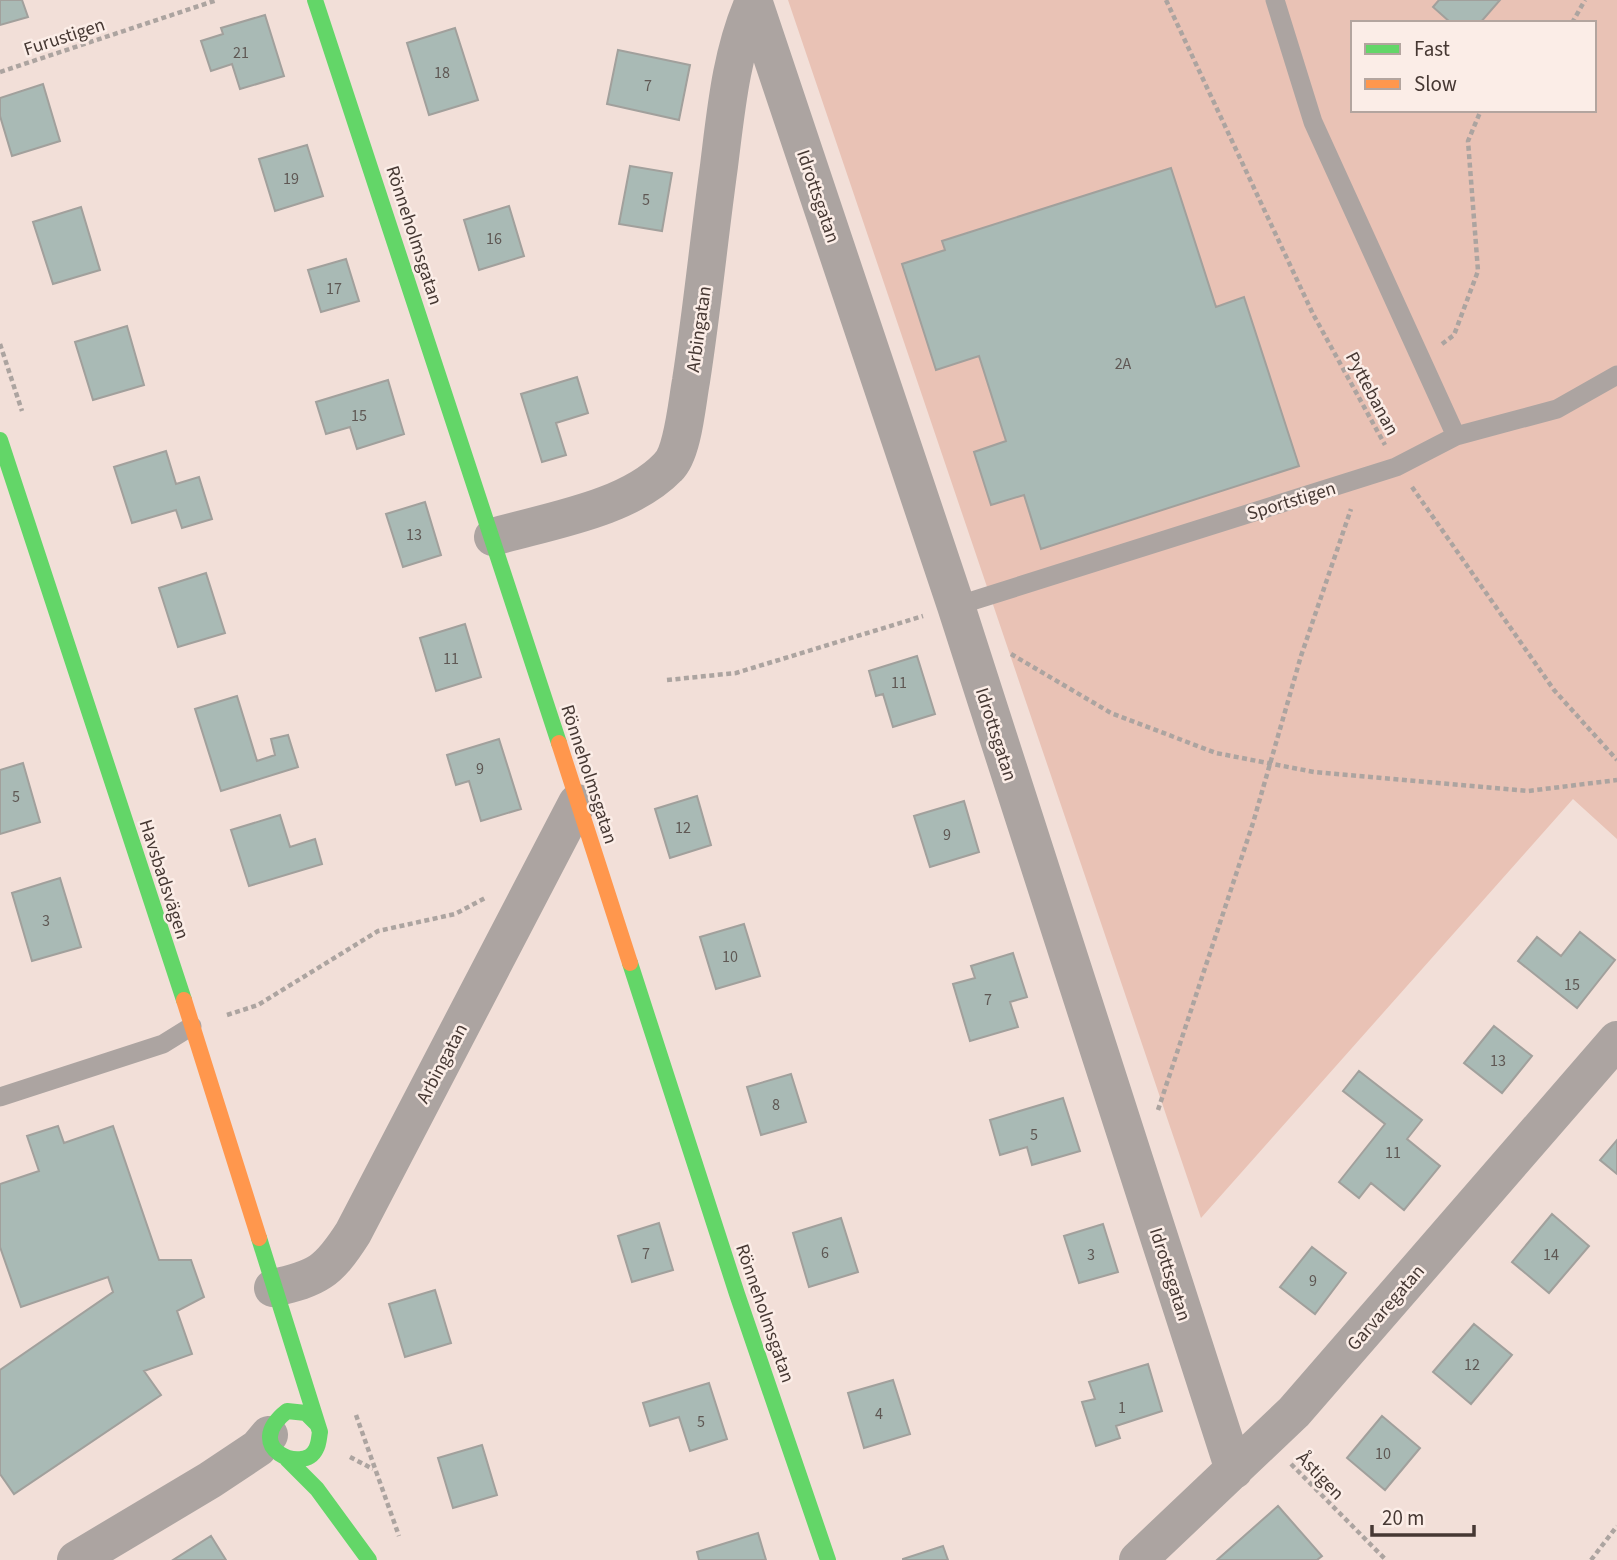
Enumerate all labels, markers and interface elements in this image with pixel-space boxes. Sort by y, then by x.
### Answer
street label: Furustigen [20,12,109,63]
legend [1351,21,1596,112]
text: Fast [1414,34,1450,64]
house number: 21 [233,42,249,64]
house number: 18 [434,62,450,84]
text: Slow [1414,69,1457,99]
house number: 7 [644,75,652,97]
street label: Idrottsgatan [789,146,846,247]
street label: Rönneholmsgatan [378,162,449,309]
house number: 19 [283,168,299,190]
house number: 5 [642,189,650,211]
house number: 16 [486,228,502,250]
house number: 17 [326,278,342,300]
street label: Arbingatan [680,284,719,374]
street label: Pyttebanan [1338,347,1405,440]
house number: 2A [1115,353,1132,375]
house number: 15 [351,405,367,427]
street label: Sportstigen [1244,475,1339,528]
house number: 13 [406,524,422,546]
house number: 11 [443,648,459,670]
house number: 11 [891,672,907,694]
street label: Idrottsgatan [968,684,1023,785]
street label: Rönneholmsgatan [553,701,624,848]
house number: 9 [476,758,484,780]
house number: 5 [12,786,20,808]
street label: Havsbadsvägen [132,816,196,943]
house number: 12 [675,817,691,839]
house number: 9 [943,824,951,846]
house number: 3 [42,910,50,932]
house number: 10 [722,946,738,968]
house number: 15 [1564,974,1580,996]
house number: 7 [984,989,992,1011]
street label: Arbingatan [410,1019,475,1108]
house number: 13 [1490,1050,1506,1072]
house number: 8 [772,1094,780,1116]
house number: 5 [1030,1124,1038,1146]
house number: 11 [1385,1142,1401,1164]
street label: Idrottsgatan [1142,1224,1197,1325]
street label: Rönneholmsgatan [728,1241,801,1386]
house number: 6 [821,1242,829,1264]
house number: 7 [642,1243,650,1265]
house number: 3 [1087,1244,1095,1266]
house number: 14 [1543,1244,1559,1266]
street label: Garvaregatan [1341,1259,1431,1357]
house number: 9 [1309,1270,1317,1292]
house number: 12 [1464,1354,1480,1376]
house number: 1 [1118,1397,1126,1419]
house number: 4 [875,1403,883,1425]
house number: 5 [697,1411,705,1433]
house number: 10 [1375,1443,1391,1465]
street label: Åstigen [1290,1446,1350,1506]
scale bar [1372,1494,1474,1538]
text: 20 m [1382,1503,1424,1533]

